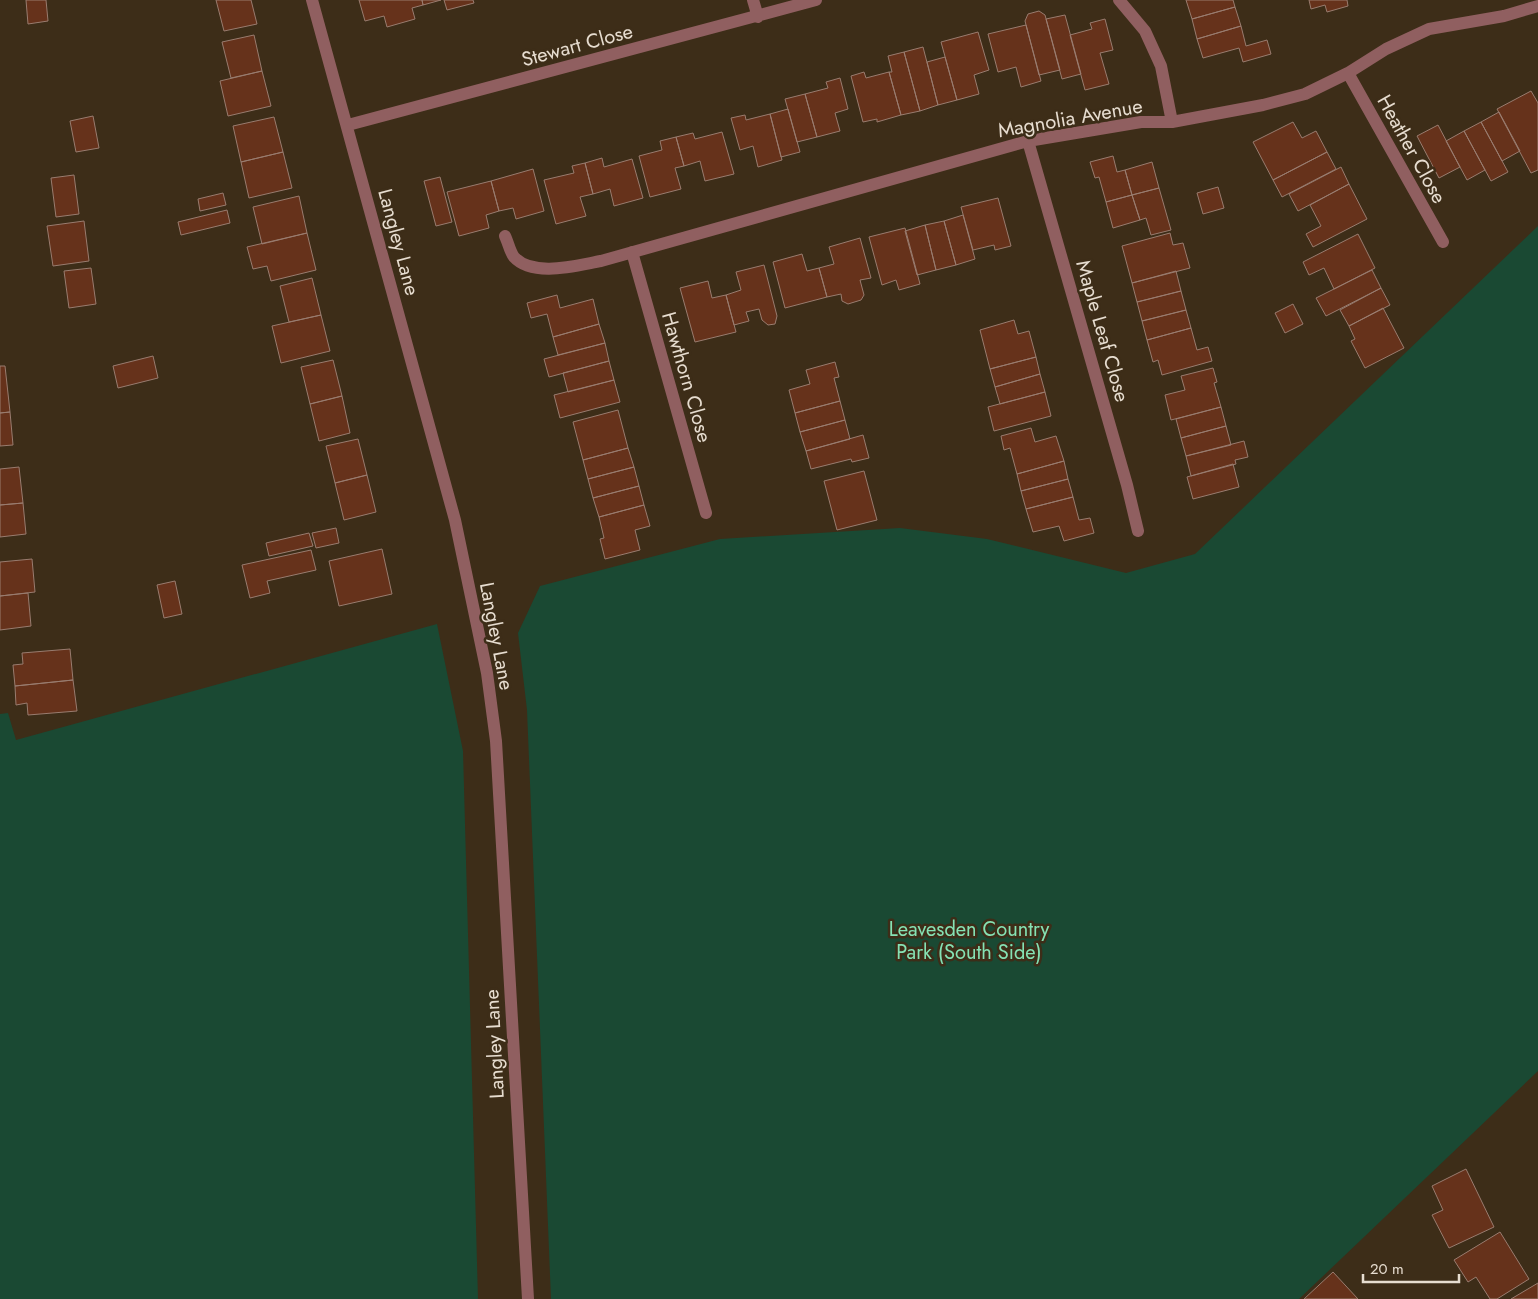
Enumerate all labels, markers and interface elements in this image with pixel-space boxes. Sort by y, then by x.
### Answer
street label: Stewart Close [518,17,636,74]
street label: Heather Close [1370,90,1453,209]
street label: Magnolia Avenue [995,92,1145,145]
street label: Langley Lane [370,186,427,299]
street label: Maple Leaf Close [1068,257,1137,405]
street label: Hawthorn Close [654,308,719,446]
street label: Langley Lane [472,580,521,693]
park label: Leavesden Country Park (South Side) [889,915,1049,967]
street label: Langley Lane [477,989,512,1099]
scale bar [1363,1252,1459,1284]
text: 20 m [1370,1258,1404,1280]

